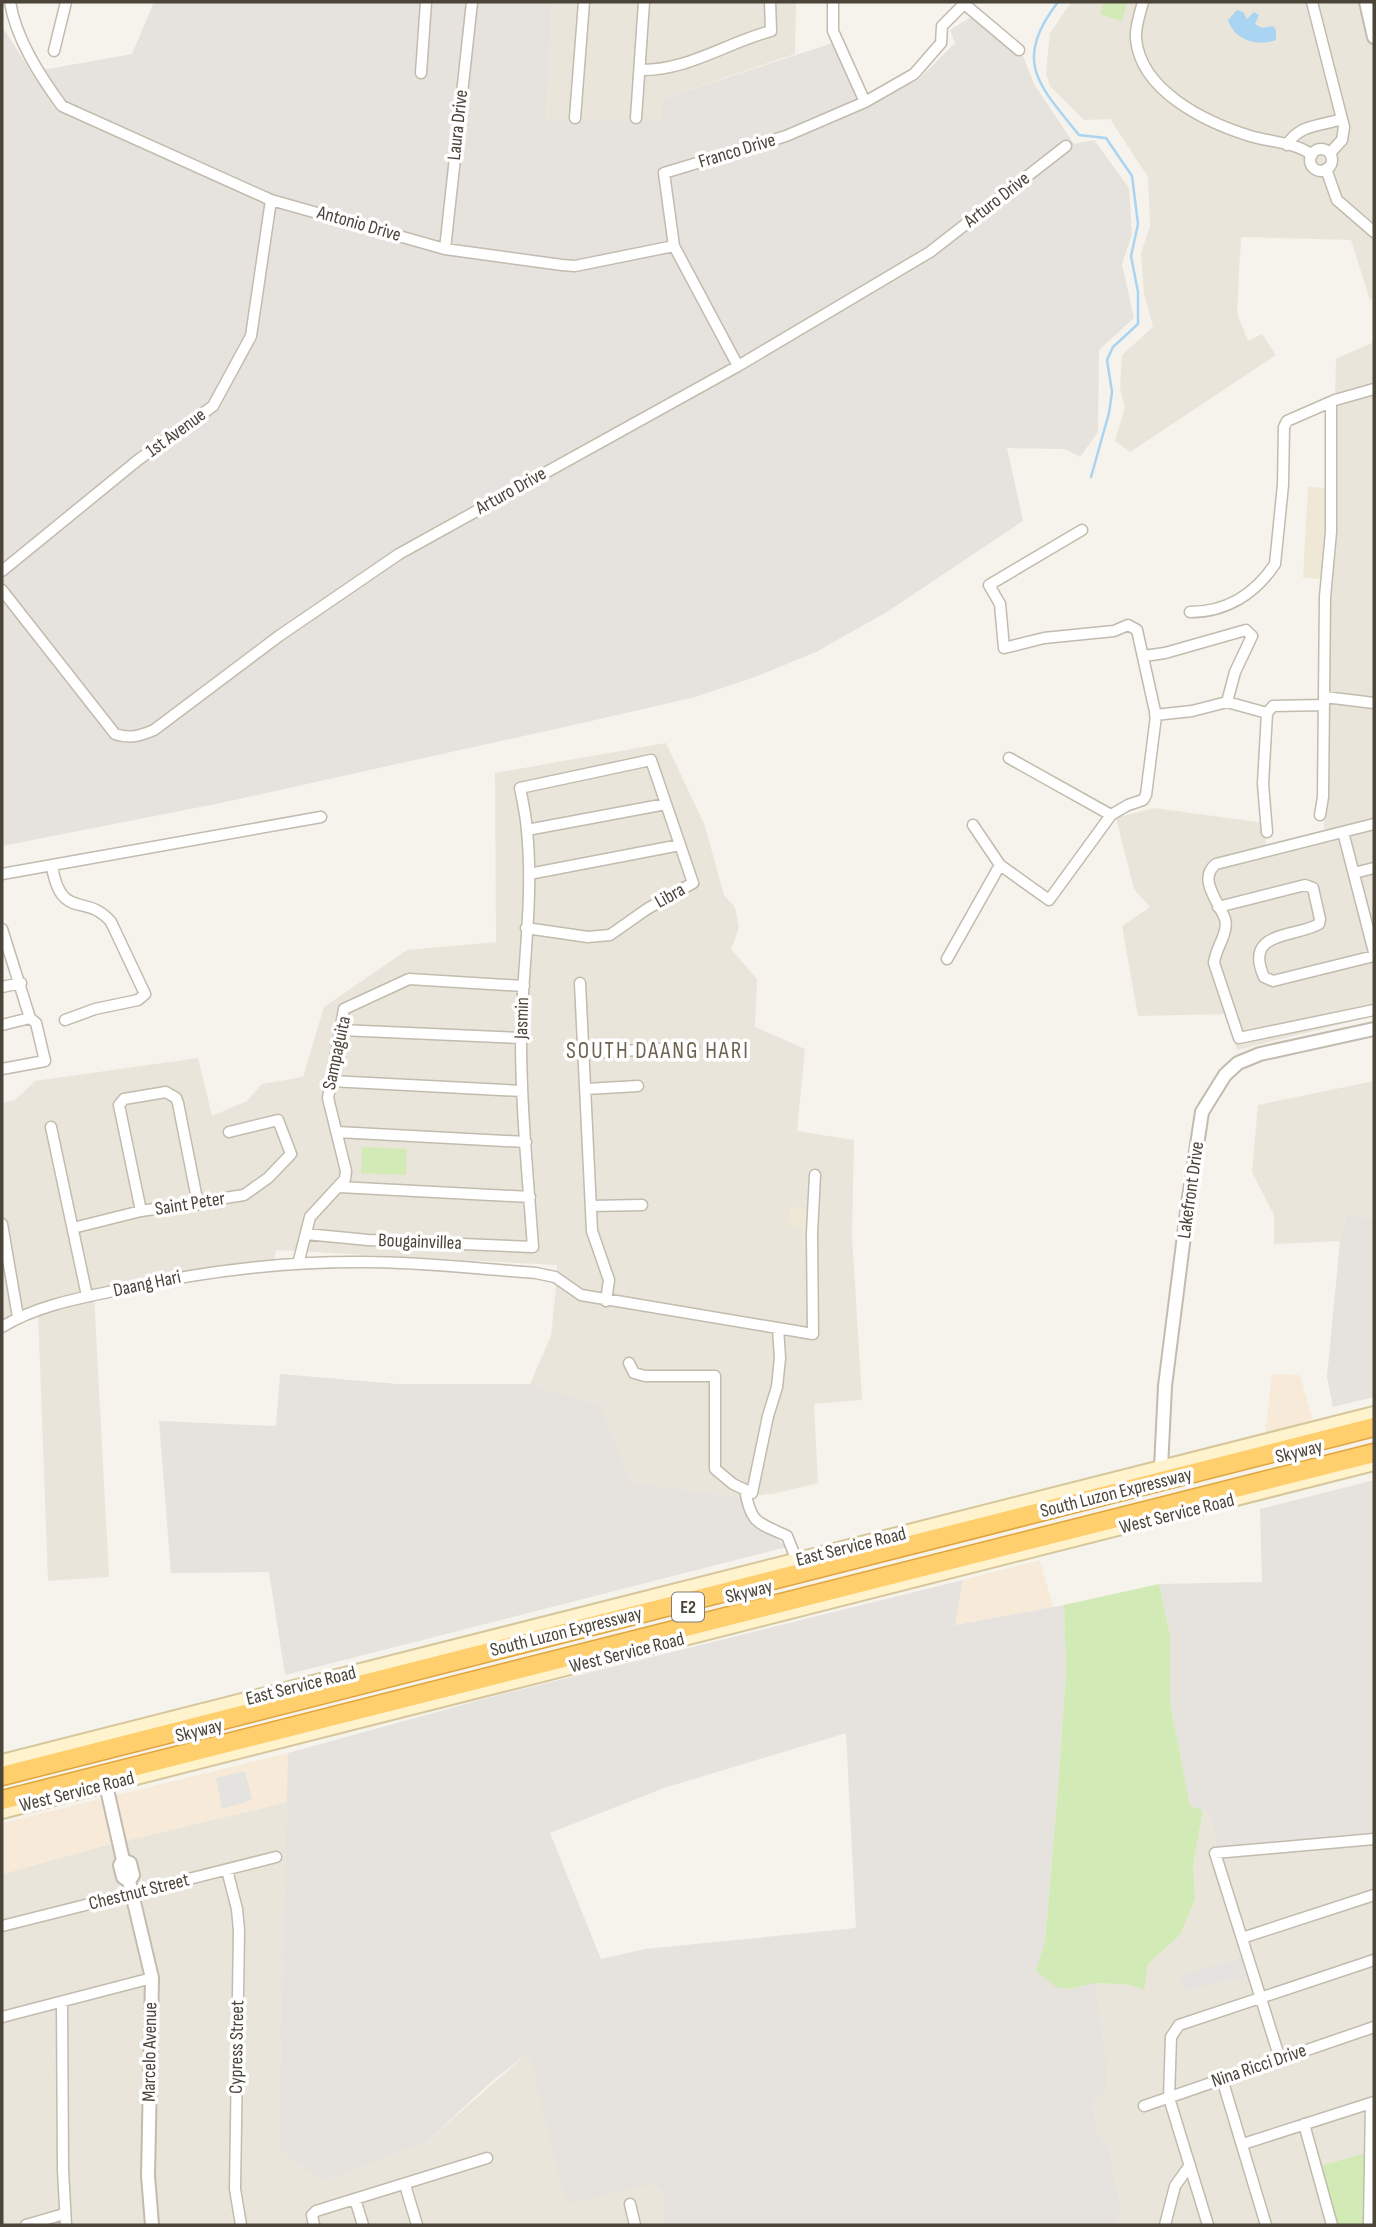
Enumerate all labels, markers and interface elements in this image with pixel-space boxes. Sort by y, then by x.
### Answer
street label: Laura Drive [443,89,473,161]
street label: Franco Drive [696,128,778,174]
street label: Arturo Drive [959,167,1034,233]
street label: Antonio Drive [314,201,404,247]
street label: 1st Avenue [141,403,211,463]
street label: Arturo Drive [471,462,550,520]
street label: Libra [651,878,689,914]
street label: Jasmin [510,997,534,1040]
street label: Sampaguita [318,1014,356,1092]
district label: SOUTH DAANG HARI [566,1037,750,1065]
street label: Lakefront Drive [1173,1140,1209,1240]
street label: Saint Peter [153,1187,227,1221]
street label: Bougainvillea [378,1229,462,1255]
street label: Daang Hari [111,1266,183,1302]
street label: Skyway [1273,1435,1326,1469]
street label: South Luzon Expressway [1038,1463,1195,1523]
street label: West Service Road [1117,1489,1237,1539]
street label: East Service Road [794,1522,908,1572]
street label: Skyway [723,1575,776,1609]
road number: E2 [672,1592,704,1622]
street label: South Luzon Expressway [488,1602,645,1662]
street label: West Service Road [567,1628,687,1678]
street label: East Service Road [244,1661,358,1711]
street label: Skyway [173,1714,226,1748]
street label: West Service Road [17,1767,137,1817]
street label: Chestnut Street [86,1868,192,1916]
street label: Cypress Street [225,2000,249,2094]
street label: Marcelo Avenue [138,2002,162,2102]
street label: Nina Ricci Drive [1209,2039,1309,2093]

